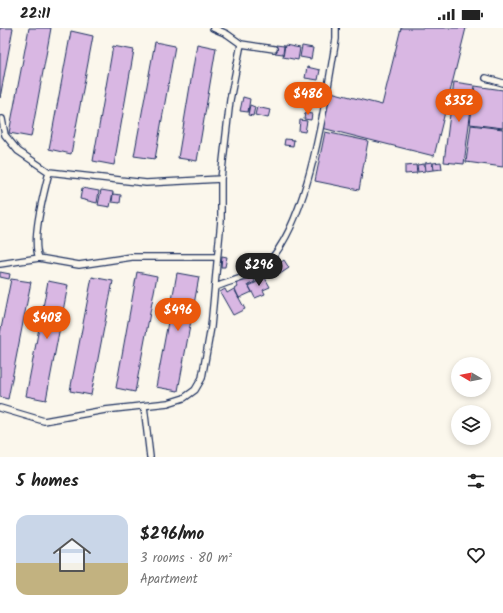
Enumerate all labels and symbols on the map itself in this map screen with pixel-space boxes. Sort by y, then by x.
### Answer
pin: $486 [284,82,332,116]
pin: $352 [435,89,483,123]
pin: $296 [235,253,283,287]
pin: $496 [154,298,202,332]
pin: $408 [23,306,71,340]
north arrow [451,357,491,397]

